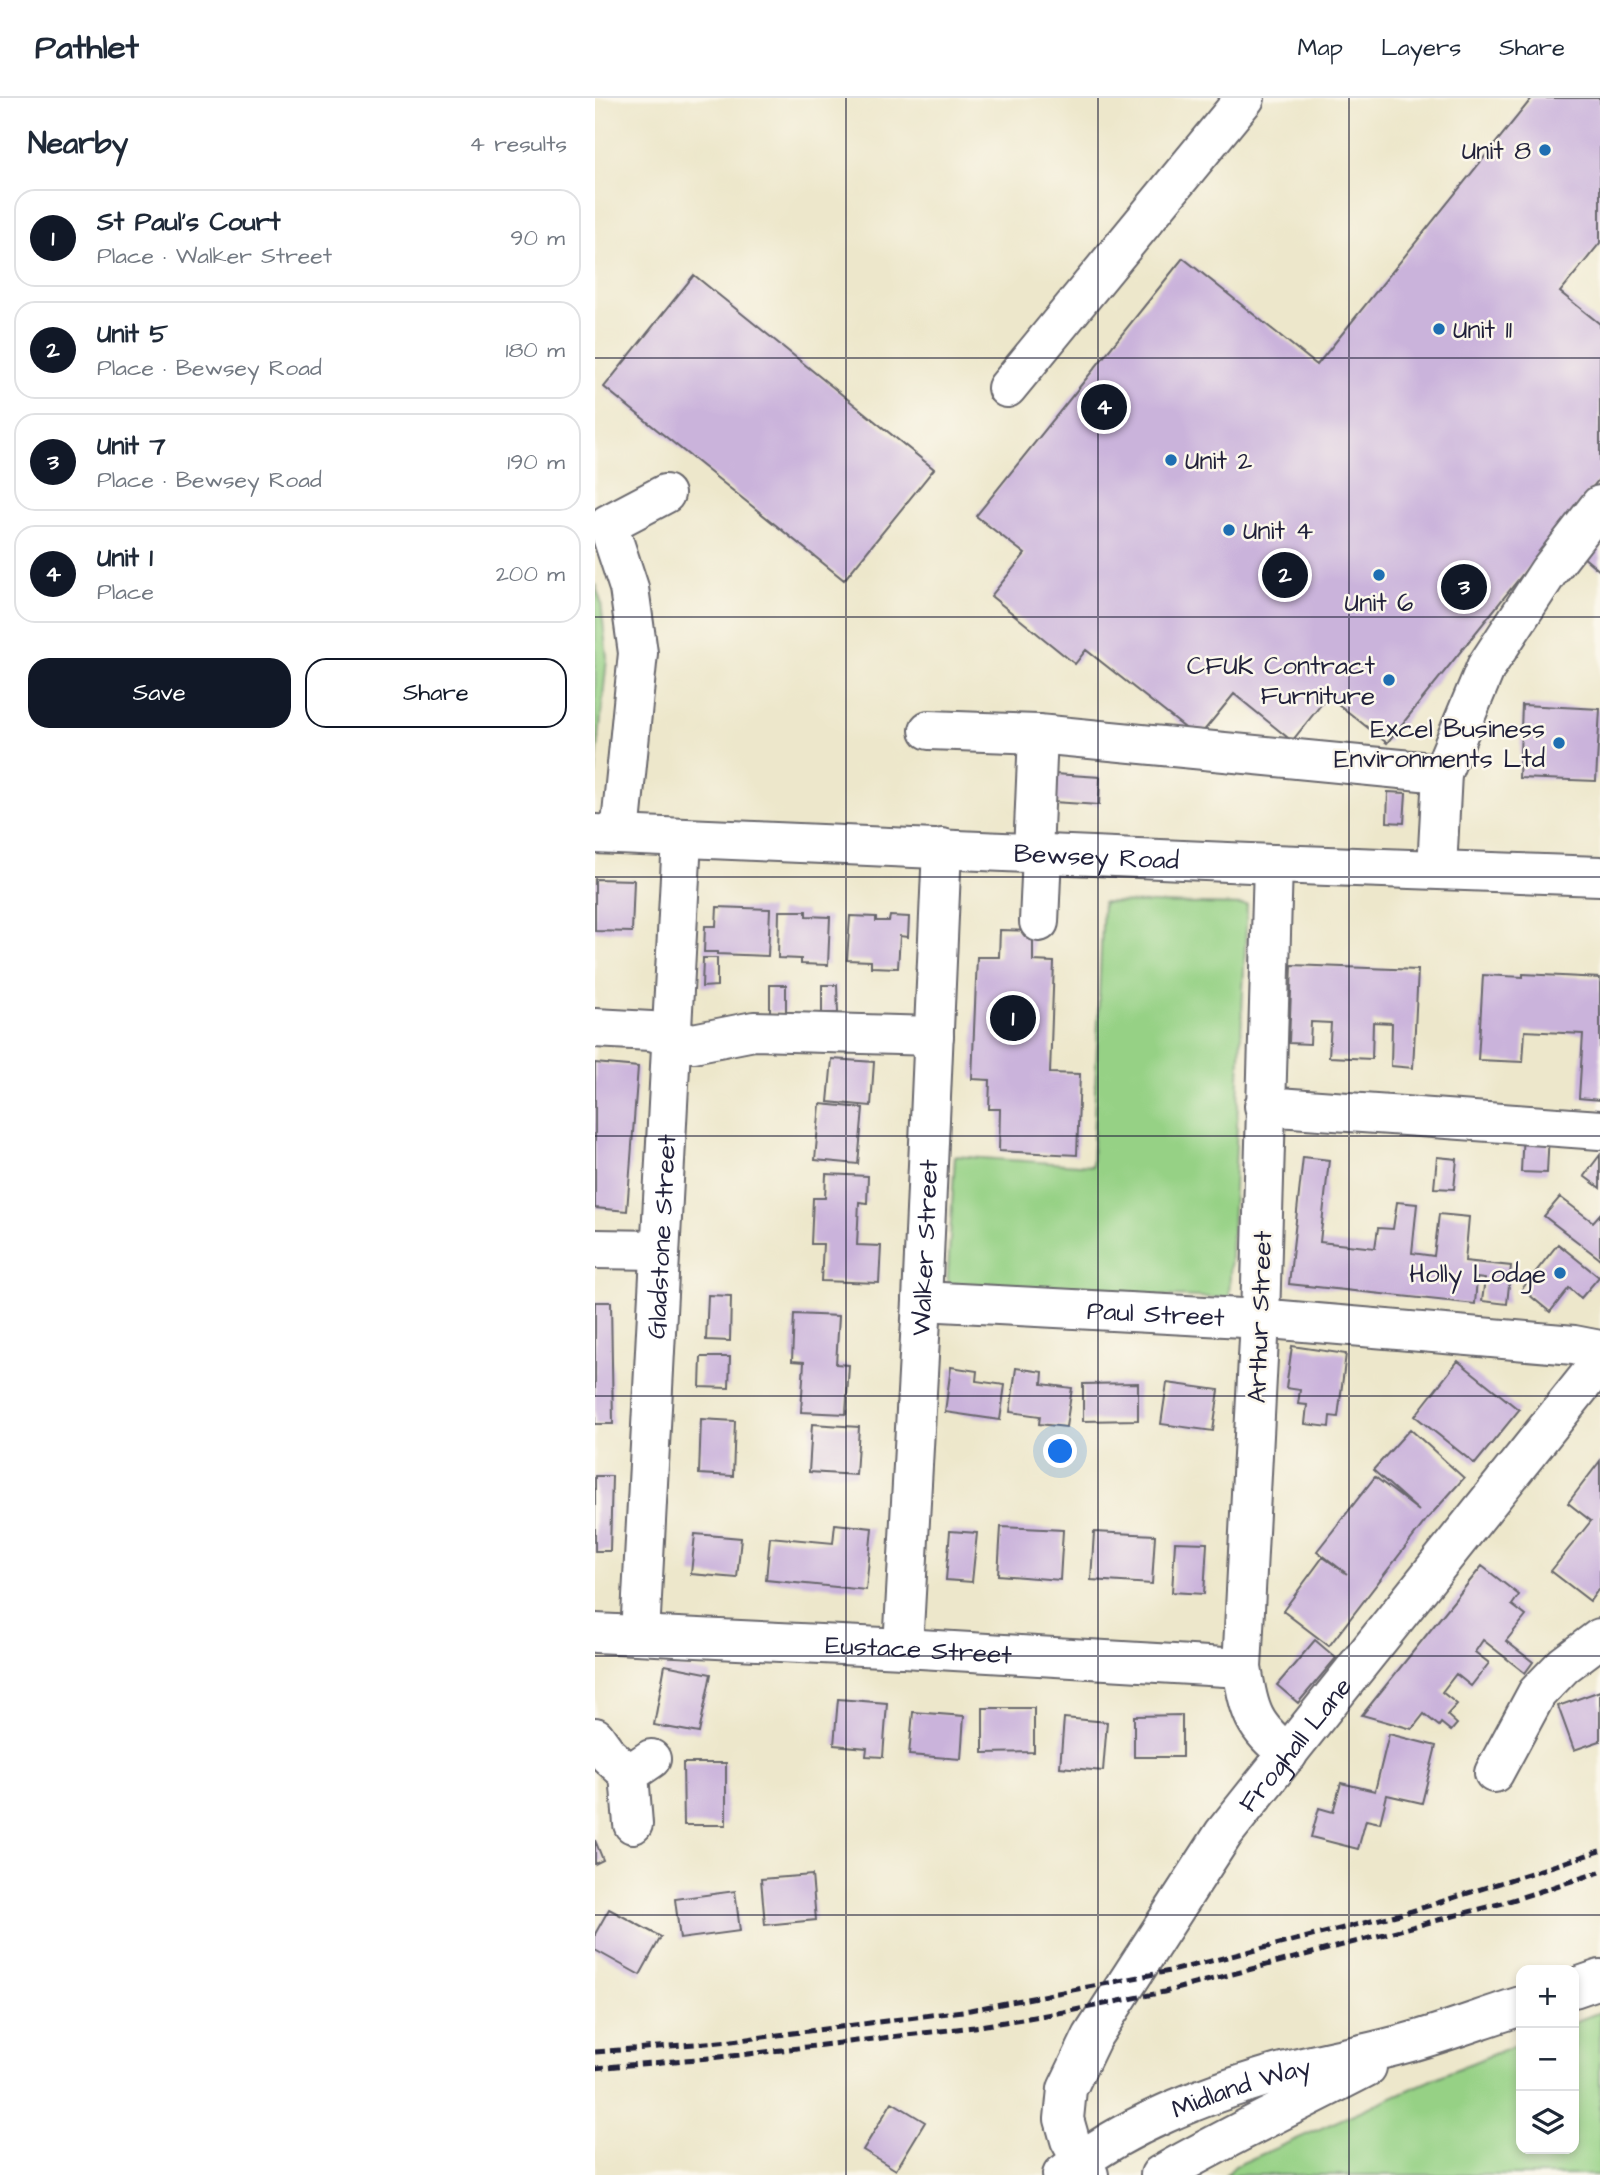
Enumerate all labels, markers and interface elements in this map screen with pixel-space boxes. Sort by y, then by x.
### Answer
text: Pathlet [35,25,139,71]
text: Map [1298,31,1343,65]
text: Layers [1381,31,1461,65]
text: Share [1499,31,1565,65]
text: Nearby [28,123,128,165]
text: 4 results [469,128,567,160]
place label: Unit 8 [1462,133,1531,169]
marker: Unit 8 [1537,142,1553,158]
text: St Paul's Court [97,204,281,240]
text: 1 [52,222,54,254]
text: 90 m [510,222,565,254]
text: Place · Walker Street [97,240,332,272]
place label: Unit 11 [1453,312,1512,348]
text: Unit 5 [97,316,168,352]
marker: Unit 11 [1431,321,1447,337]
text: 2 [46,334,60,366]
text: 180 m [506,334,565,366]
text: Place · Bewsey Road [97,352,322,384]
pin: 4 [1081,381,1127,433]
text: Unit 7 [97,428,165,464]
place label: Unit 2 [1185,443,1252,479]
text: 3 [47,446,59,478]
text: 190 m [507,446,565,478]
marker: Unit 2 [1163,452,1179,468]
text: Place · Bewsey Road [97,464,322,496]
place label: Unit 4 [1243,513,1313,549]
marker: Unit 4 [1221,522,1237,538]
text: Unit 1 [97,540,153,576]
pin: 2 [1262,549,1308,601]
text: 4 [45,558,61,590]
text: 200 m [496,558,565,590]
pin: 3 [1441,561,1487,613]
marker: Unit 6 [1371,567,1387,583]
text: Place [97,576,154,608]
place label: Unit 6 [1345,585,1413,621]
place label: CFUK Contract Furniture [1187,648,1375,714]
button: Save [28,658,291,728]
button: Share [305,658,567,728]
marker: CFUK Contract Furniture [1381,672,1397,688]
place label: Excel Business Environments Ltd [1334,711,1545,777]
marker: Excel Business Environments Ltd [1551,735,1567,751]
street label: Bewsey Road [1013,836,1180,879]
pin: 1 [990,992,1036,1044]
street label: Gladstone Street [639,1133,685,1340]
street label: Walker Street [903,1158,947,1337]
street label: Arthur Street [1239,1230,1281,1404]
place label: Holly Lodge [1409,1256,1546,1294]
marker: Holly Lodge [1552,1265,1568,1281]
street label: Paul Street [1086,1293,1226,1336]
your location [1043,1434,1077,1468]
street label: Eustace Street [824,1627,1013,1673]
street label: Froghall Lane [1231,1670,1361,1820]
map controls [1516,1965,1579,2154]
button: + [1516,1965,1579,2028]
button: − [1516,2028,1579,2091]
street label: Midland Way [1166,2049,1315,2128]
button: layers [1516,2091,1579,2154]

